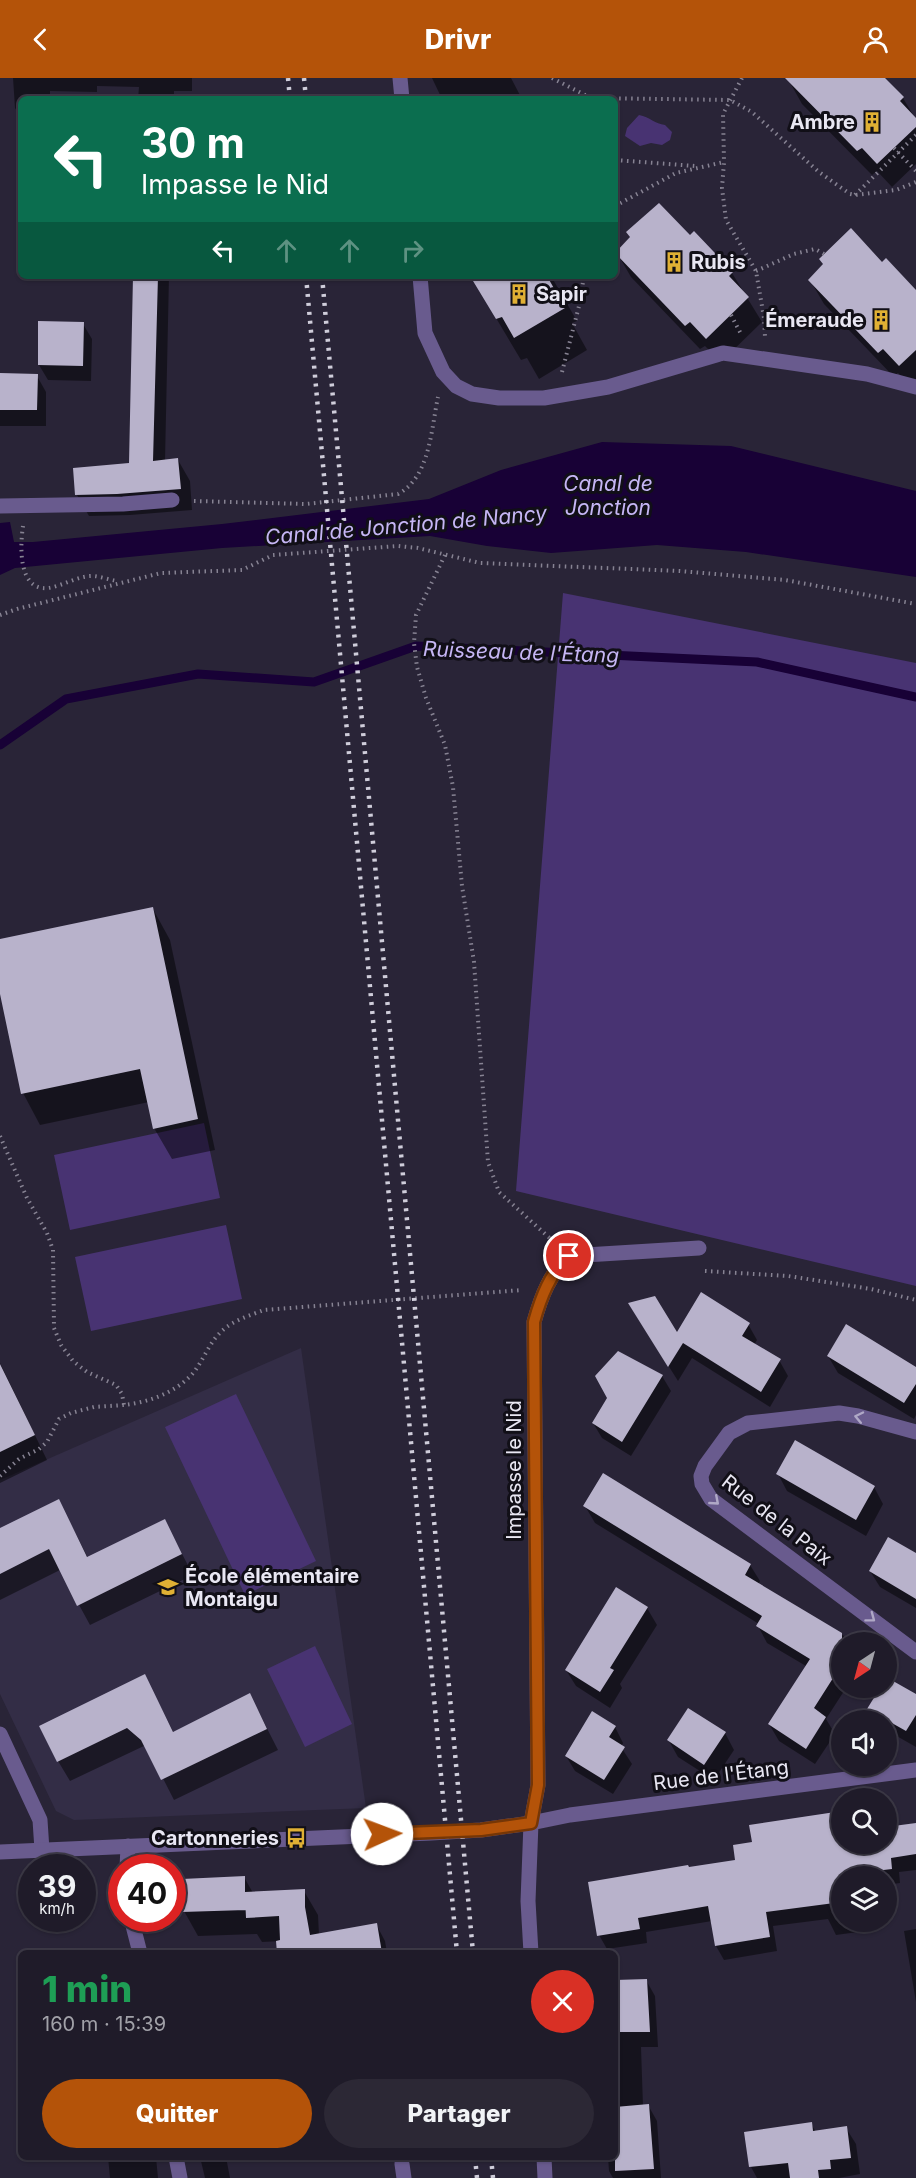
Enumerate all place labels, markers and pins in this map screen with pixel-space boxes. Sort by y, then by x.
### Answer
place label: Ambre [790,110,855,134]
building icon: Ambre [860,110,884,134]
building icon: Rubis [662,250,686,274]
place label: Rubis [691,250,746,274]
building icon: Sapir [507,282,531,306]
place label: Sapir [536,282,587,306]
place label: Émeraude [765,307,864,332]
building icon: Émeraude [869,308,893,332]
pin [543,1230,594,1281]
place label: École élémentaire Montaigu [185,1563,359,1611]
school or university icon: École élémentaire Montaigu [156,1575,180,1599]
place label: Cartonneries [151,1826,279,1850]
bus stop icon: Cartonneries [284,1826,308,1850]

